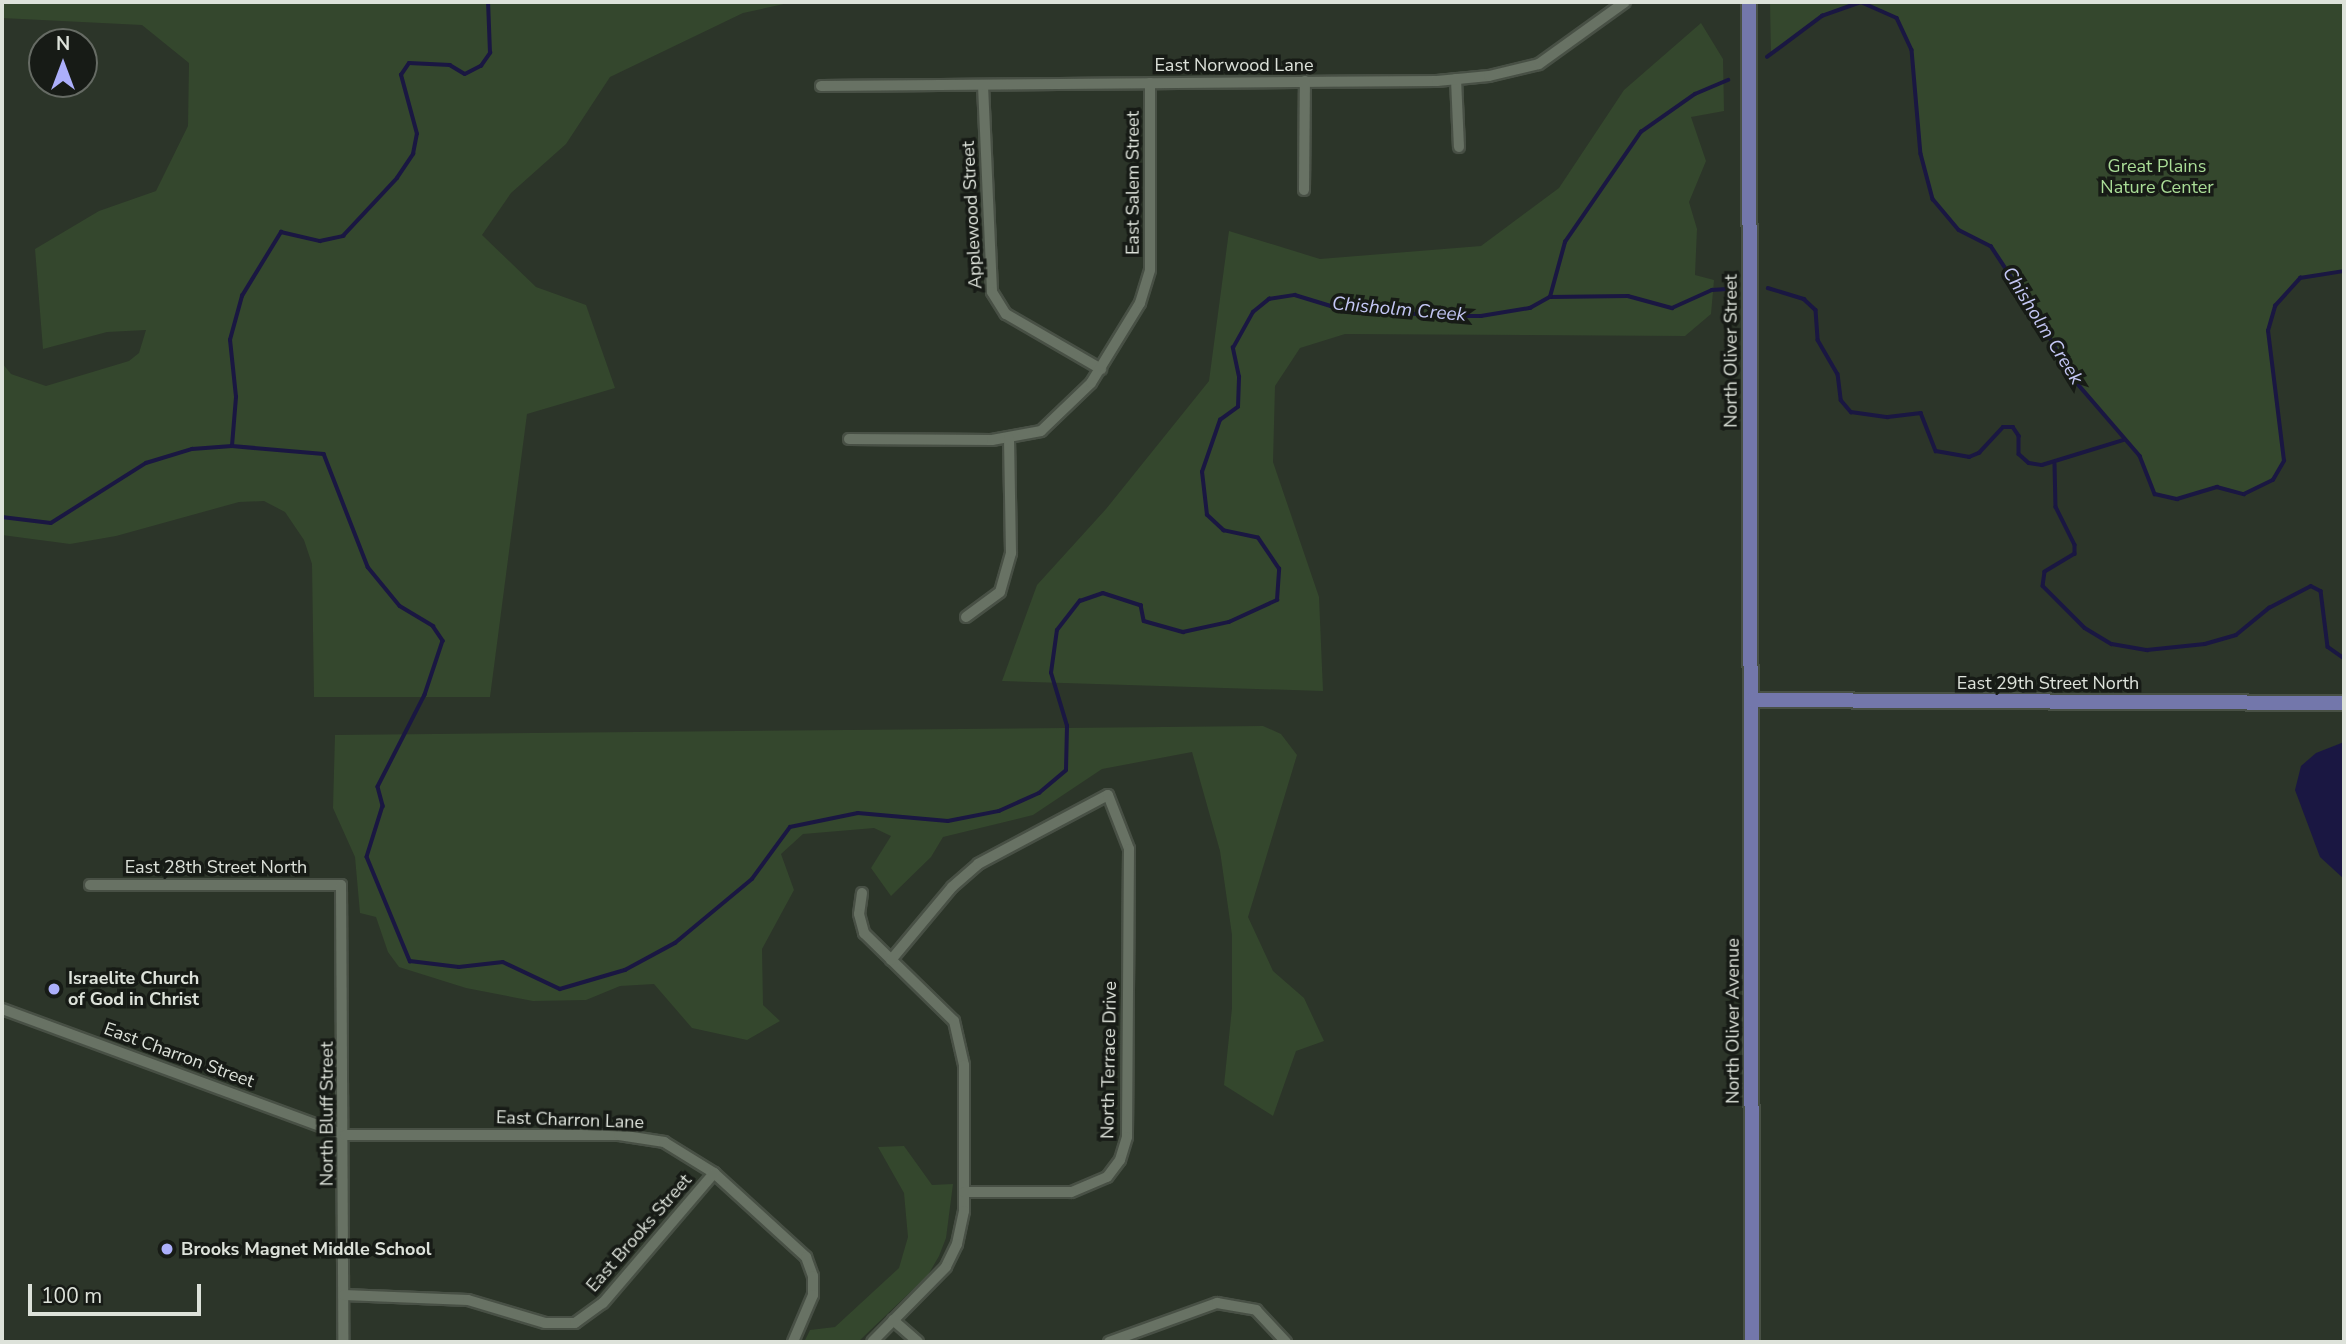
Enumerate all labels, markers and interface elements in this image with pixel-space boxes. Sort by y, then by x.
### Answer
north arrow [28,28,98,98]
text: N [56,31,70,57]
street label: East Norwood Lane [1155,54,1313,76]
street label: East Salem Street [1122,111,1144,255]
street label: Applewood Street [957,141,987,289]
park label: Great Plains Nature Center [2100,156,2214,198]
water label: Chisholm Creek [1997,263,2087,389]
street label: North Oliver Street [1720,274,1742,428]
water label: Chisholm Creek [1331,293,1467,327]
street label: East 29th Street North [1957,672,2139,694]
street label: East 28th Street North [125,856,307,878]
street label: North Oliver Avenue [1722,938,1744,1104]
place label: Israelite Church of God in Christ [68,968,199,1010]
marker: Israelite Church of God in Christ [46,981,62,997]
street label: North Terrace Drive [1097,981,1121,1139]
street label: East Charron Street [101,1018,257,1092]
street label: North Bluff Street [316,1042,338,1186]
street label: East Charron Lane [496,1107,644,1133]
street label: East Brooks Street [582,1170,696,1296]
place label: Brooks Magnet Middle School [181,1238,431,1260]
marker: Brooks Magnet Middle School [159,1241,175,1257]
scale bar [32,1270,205,1314]
text: 100 m [41,1282,102,1310]

